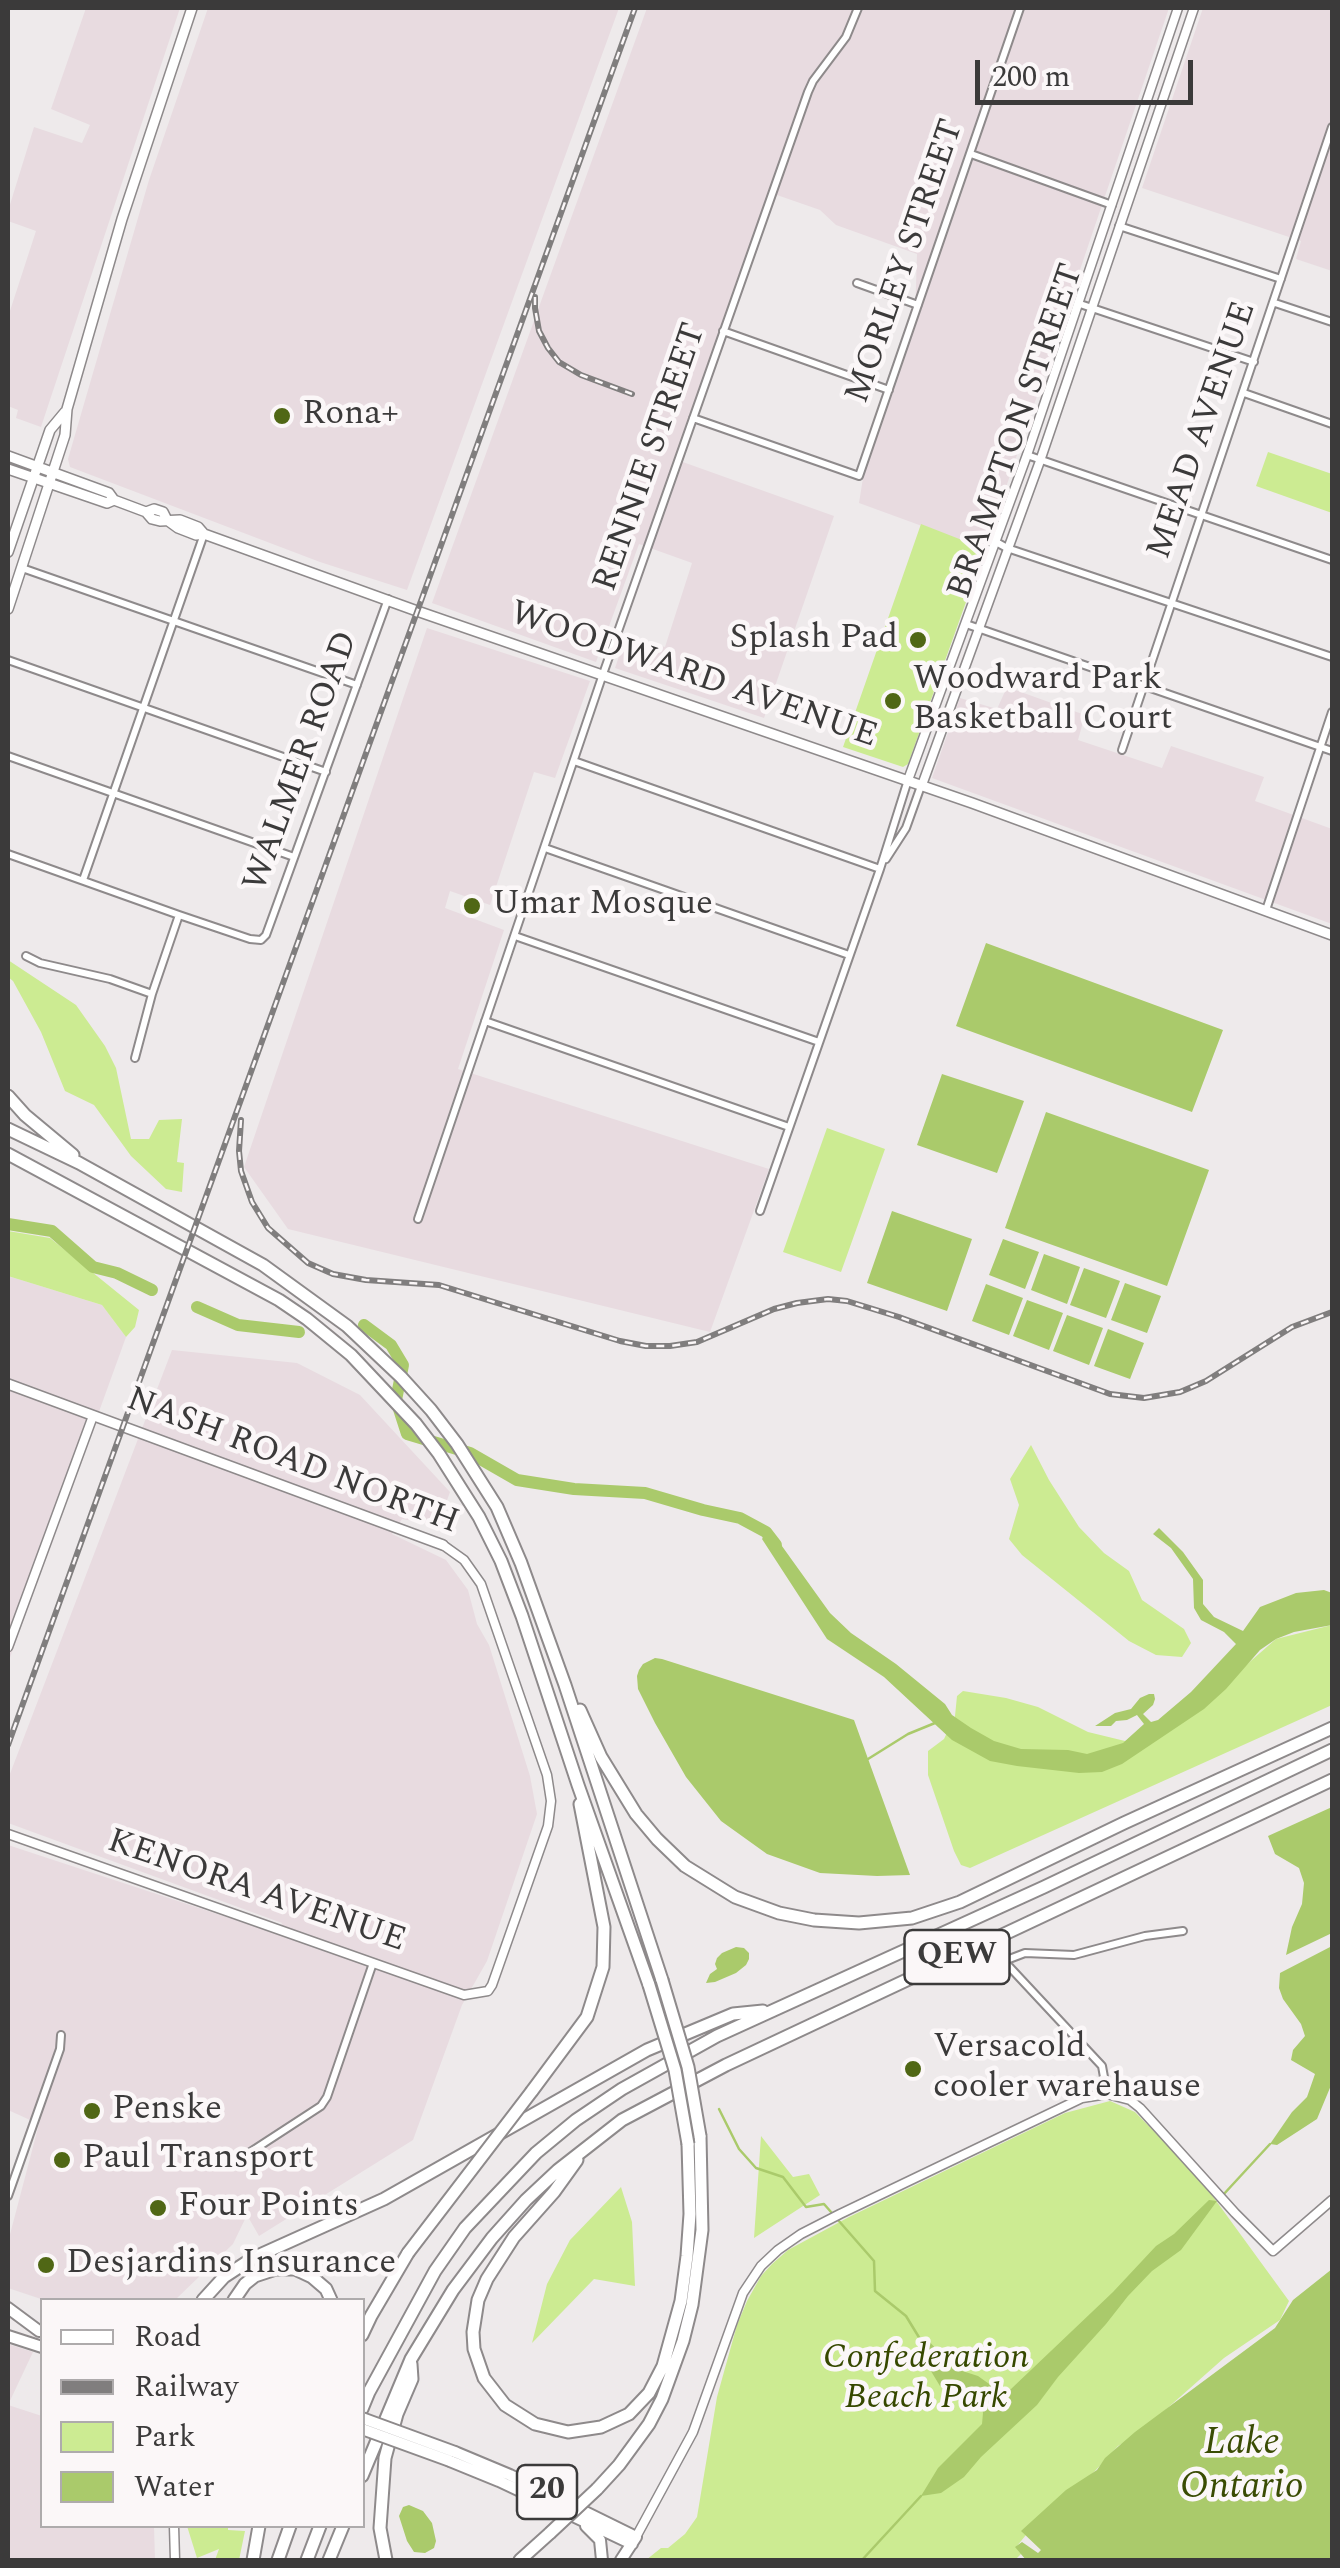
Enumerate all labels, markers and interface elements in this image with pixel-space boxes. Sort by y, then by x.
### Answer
scale bar [980,40,1198,102]
text: 200 m [992,54,1070,100]
street label: MORLEY STREET [839,115,975,409]
street label: BRAMPTON STREET [941,259,1095,605]
street label: MEAD AVENUE [1140,297,1268,565]
street label: RENNIE STREET [586,318,718,598]
place label: Rona+ [302,395,399,437]
marker: Rona+ [271,405,293,427]
street label: WOODWARD AVENUE [504,594,882,760]
place label: Splash Pad [730,619,898,661]
street label: WALMER ROAD [237,626,369,898]
marker: Splash Pad [907,629,929,651]
place label: Woodward Park Basketball Court [913,660,1173,742]
marker: Woodward Park Basketball Court [882,690,904,712]
place label: Umar Mosque [492,885,713,927]
marker: Umar Mosque [461,895,483,917]
street label: NASH ROAD NORTH [120,1380,464,1546]
street label: KENORA AVENUE [101,1822,411,1964]
road number: QEW [904,1930,1010,1984]
place label: Versacold cooler warehause [933,2028,1201,2110]
marker: Versacold cooler warehause [902,2058,924,2080]
place label: Penske [112,2090,222,2132]
marker: Penske [81,2100,103,2122]
place label: Paul Transport [82,2139,314,2181]
marker: Paul Transport [51,2149,73,2171]
place label: Four Points [178,2187,359,2229]
marker: Four Points [147,2197,169,2219]
place label: Desjardins Insurance [66,2244,396,2286]
marker: Desjardins Insurance [35,2254,57,2276]
legend [40,2298,365,2528]
text: Road [134,2314,202,2360]
park label: Confederation Beach Park [823,2339,1029,2421]
text: Railway [134,2364,239,2410]
text: Park [134,2414,196,2460]
water label: Lake Ontario [1180,2423,1304,2512]
text: Water [134,2464,215,2510]
road number: 20 [517,2465,577,2519]

